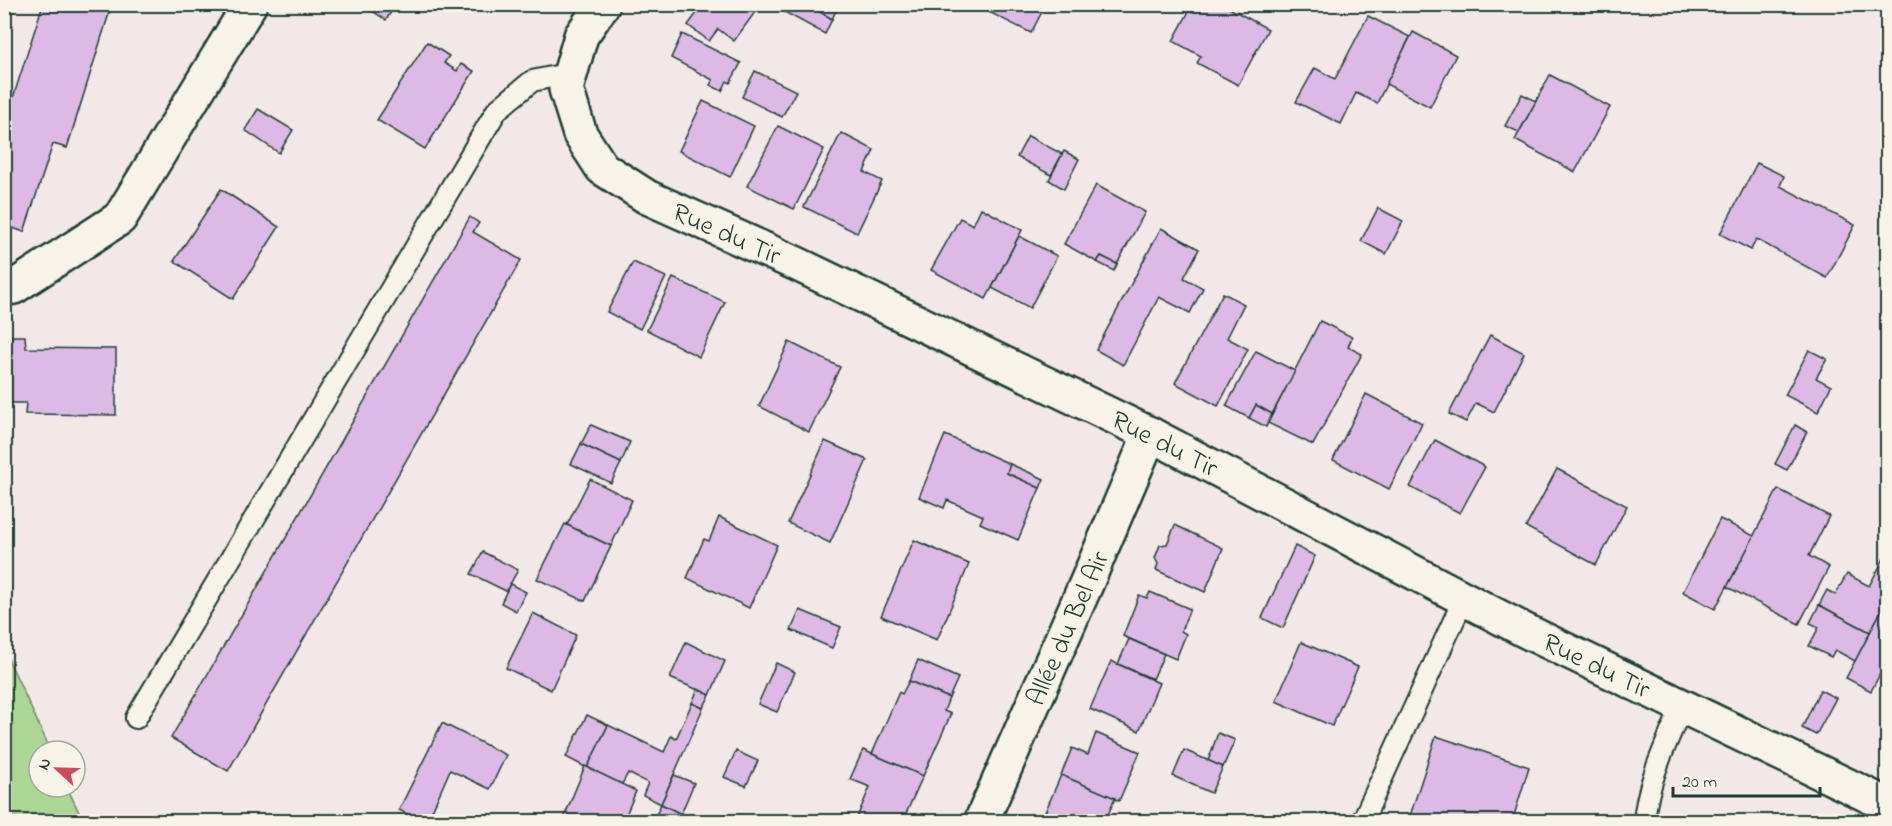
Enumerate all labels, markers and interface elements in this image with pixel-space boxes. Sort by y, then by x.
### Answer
street label: Rue du Tir [665,194,787,277]
street label: Rue du Tir [1104,402,1225,489]
street label: Allée du Bel Air [1018,545,1121,712]
street label: Rue du Tir [1536,624,1657,710]
north arrow [27,739,87,799]
text: N [32,754,58,774]
scale bar [1673,760,1820,798]
text: 20 m [1682,770,1717,796]

